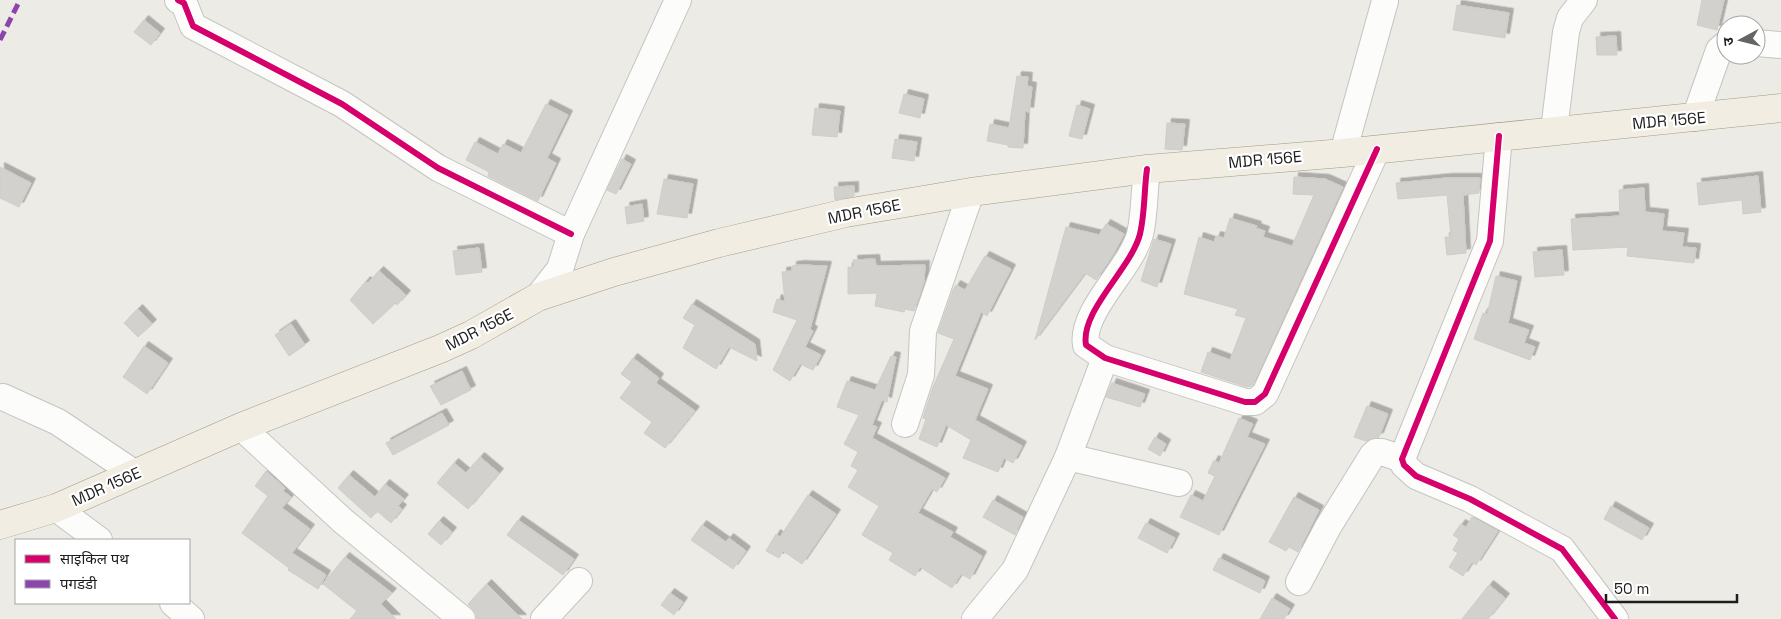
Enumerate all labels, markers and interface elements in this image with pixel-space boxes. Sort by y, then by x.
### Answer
north arrow [1716,15,1766,65]
text: उ [1719,36,1738,47]
street label: MDR 156E [1631,107,1707,134]
street label: MDR 156E [1227,146,1303,173]
street label: MDR 156E [826,194,902,229]
street label: MDR 156E [442,303,517,356]
street label: MDR 156E [68,462,144,511]
legend [15,539,190,604]
text: साइकिल पथ [60,549,129,568]
scale bar [1606,572,1737,604]
text: पगडंडी [60,574,98,593]
text: 50 m [1614,579,1649,598]

